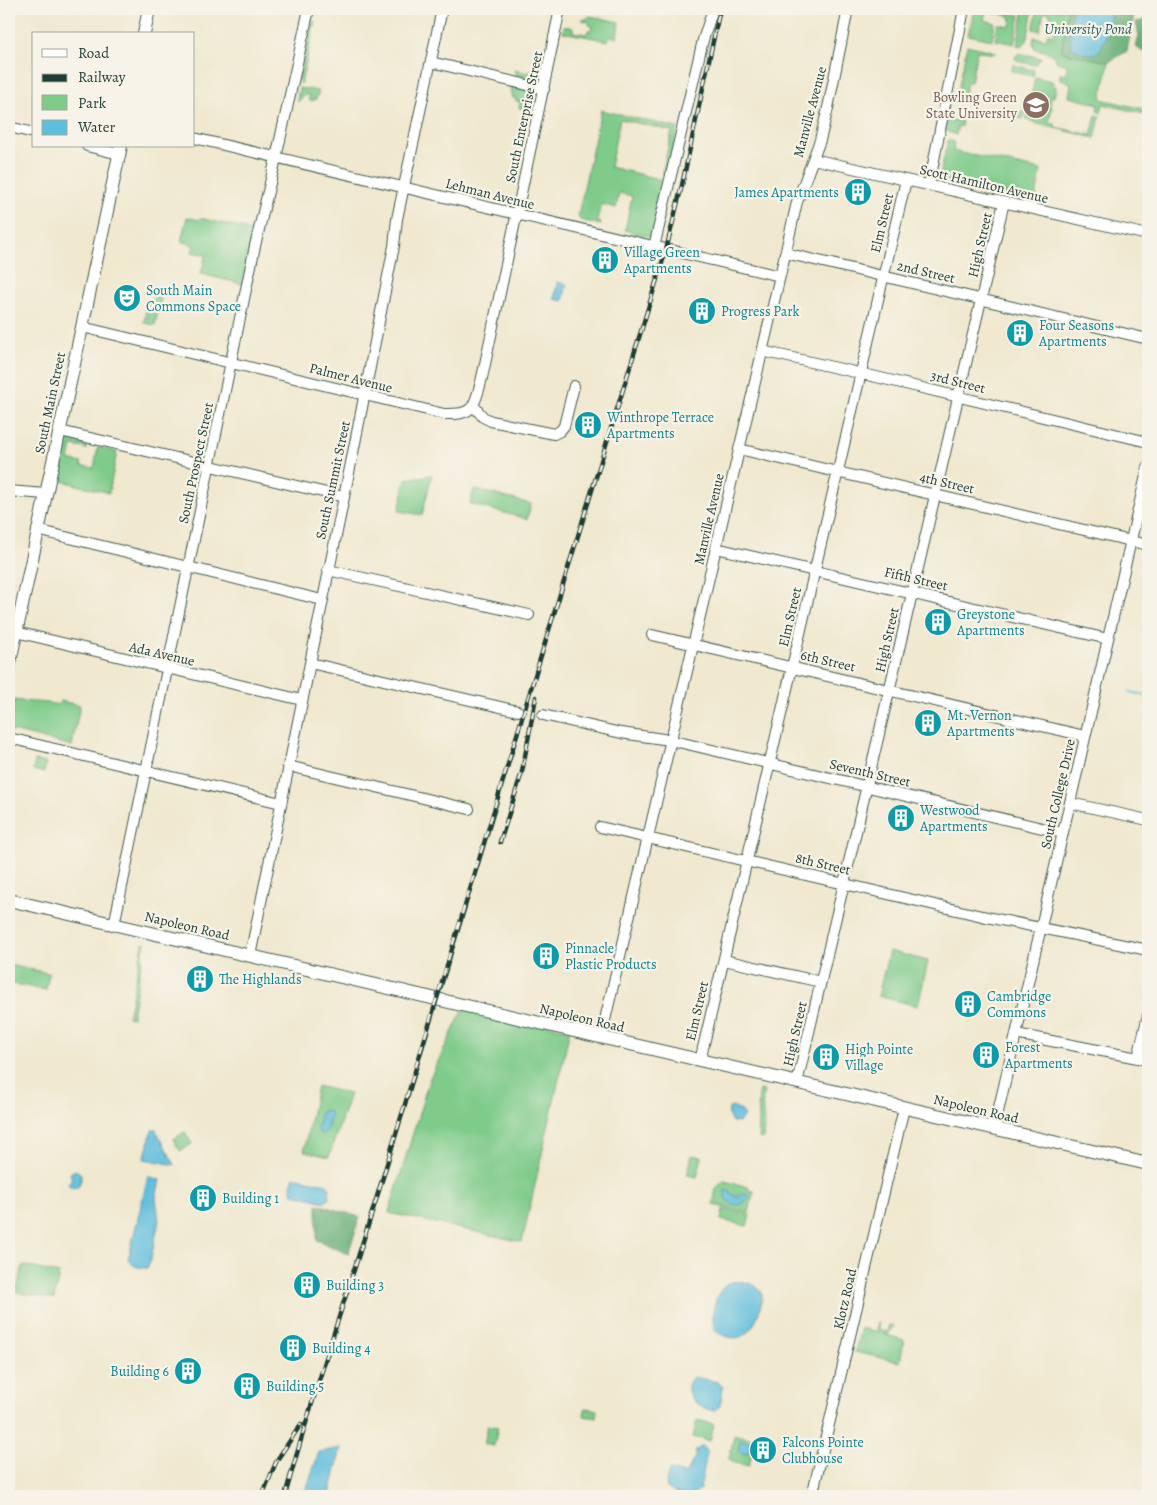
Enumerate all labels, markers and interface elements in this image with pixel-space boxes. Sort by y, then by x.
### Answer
water label: University Pond [1044,19,1132,39]
legend [32,32,195,148]
text: Road [78,43,110,63]
street label: South Enterprise Street [501,49,547,185]
street label: Manville Avenue [789,64,831,160]
text: Railway [78,67,126,87]
place label: Bowling Green State University [926,88,1018,123]
school or university icon: Bowling Green State University [1021,90,1051,120]
text: Park [78,93,107,113]
text: Water [77,117,115,137]
street label: Scott Hamilton Avenue [918,160,1050,208]
street label: Lehman Avenue [443,174,537,214]
building icon: James Apartments [843,177,873,207]
place label: James Apartments [734,183,839,202]
street label: Elm Street [866,191,898,255]
street label: High Street [963,210,997,279]
place label: Village Green Apartments [623,243,700,278]
building icon: Village Green Apartments [590,245,620,275]
street label: 2nd Street [895,256,957,288]
place label: South Main Commons Space [146,281,241,316]
theatre icon: South Main Commons Space [112,283,142,313]
building icon: Progress Park [687,296,717,326]
place label: Progress Park [721,302,800,321]
place label: Four Seasons Apartments [1038,316,1114,351]
building icon: Four Seasons Apartments [1005,318,1035,348]
street label: South Main Street [30,350,70,456]
street label: Palmer Avenue [307,358,395,398]
street label: 3rd Street [929,366,988,398]
street label: South Prospect Street [174,400,218,525]
place label: Winthrope Terrace Apartments [606,408,714,443]
building icon: Winthrope Terrace Apartments [573,410,603,440]
street label: South Summit Street [311,419,355,541]
street label: 4th Street [918,467,977,499]
street label: Manville Avenue [689,471,729,567]
street label: Fifth Street [882,562,950,596]
street label: Elm Street [774,585,806,649]
street label: High Street [870,605,904,674]
place label: Greystone Apartments [956,605,1025,640]
building icon: Greystone Apartments [923,607,953,637]
street label: Ada Avenue [126,637,197,671]
street label: 6th Street [799,645,858,677]
place label: Mt. Vernon Apartments [946,706,1015,741]
building icon: Mt. Vernon Apartments [913,708,943,738]
street label: South College Drive [1036,737,1080,851]
street label: Seventh Street [828,754,913,792]
place label: Westwood Apartments [919,801,988,836]
building icon: Westwood Apartments [886,803,916,833]
street label: 8th Street [794,848,853,880]
street label: Napoleon Road [143,907,232,945]
place label: Pinnacle Plastic Products [565,939,657,974]
building icon: Pinnacle Plastic Products [531,941,561,971]
building icon: The Highlands [185,964,215,994]
place label: The Highlands [219,970,302,989]
street label: Elm Street [681,979,713,1043]
place label: Cambridge Commons [987,987,1051,1022]
building icon: Cambridge Commons [953,989,983,1019]
street label: Napoleon Road [538,999,627,1037]
street label: High Street [778,999,812,1068]
place label: Forest Apartments [1004,1038,1073,1073]
place label: High Pointe Village [844,1040,913,1075]
building icon: Forest Apartments [971,1040,1001,1070]
building icon: High Pointe Village [811,1042,841,1072]
street label: Napoleon Road [932,1090,1021,1128]
building icon: Building 1 [188,1183,218,1213]
place label: Building 1 [222,1189,279,1208]
street label: Klotz Road [829,1266,861,1331]
building icon: Building 3 [292,1270,322,1300]
place label: Building 3 [326,1276,384,1295]
building icon: Building 4 [278,1333,308,1363]
place label: Building 4 [312,1339,371,1358]
building icon: Building 6 [173,1356,203,1386]
place label: Building 6 [110,1362,169,1381]
building icon: Building 5 [232,1371,262,1401]
place label: Building 5 [266,1377,324,1396]
place label: Falcons Pointe Clubhouse [782,1433,864,1468]
building icon: Falcons Pointe Clubhouse [748,1435,778,1465]

